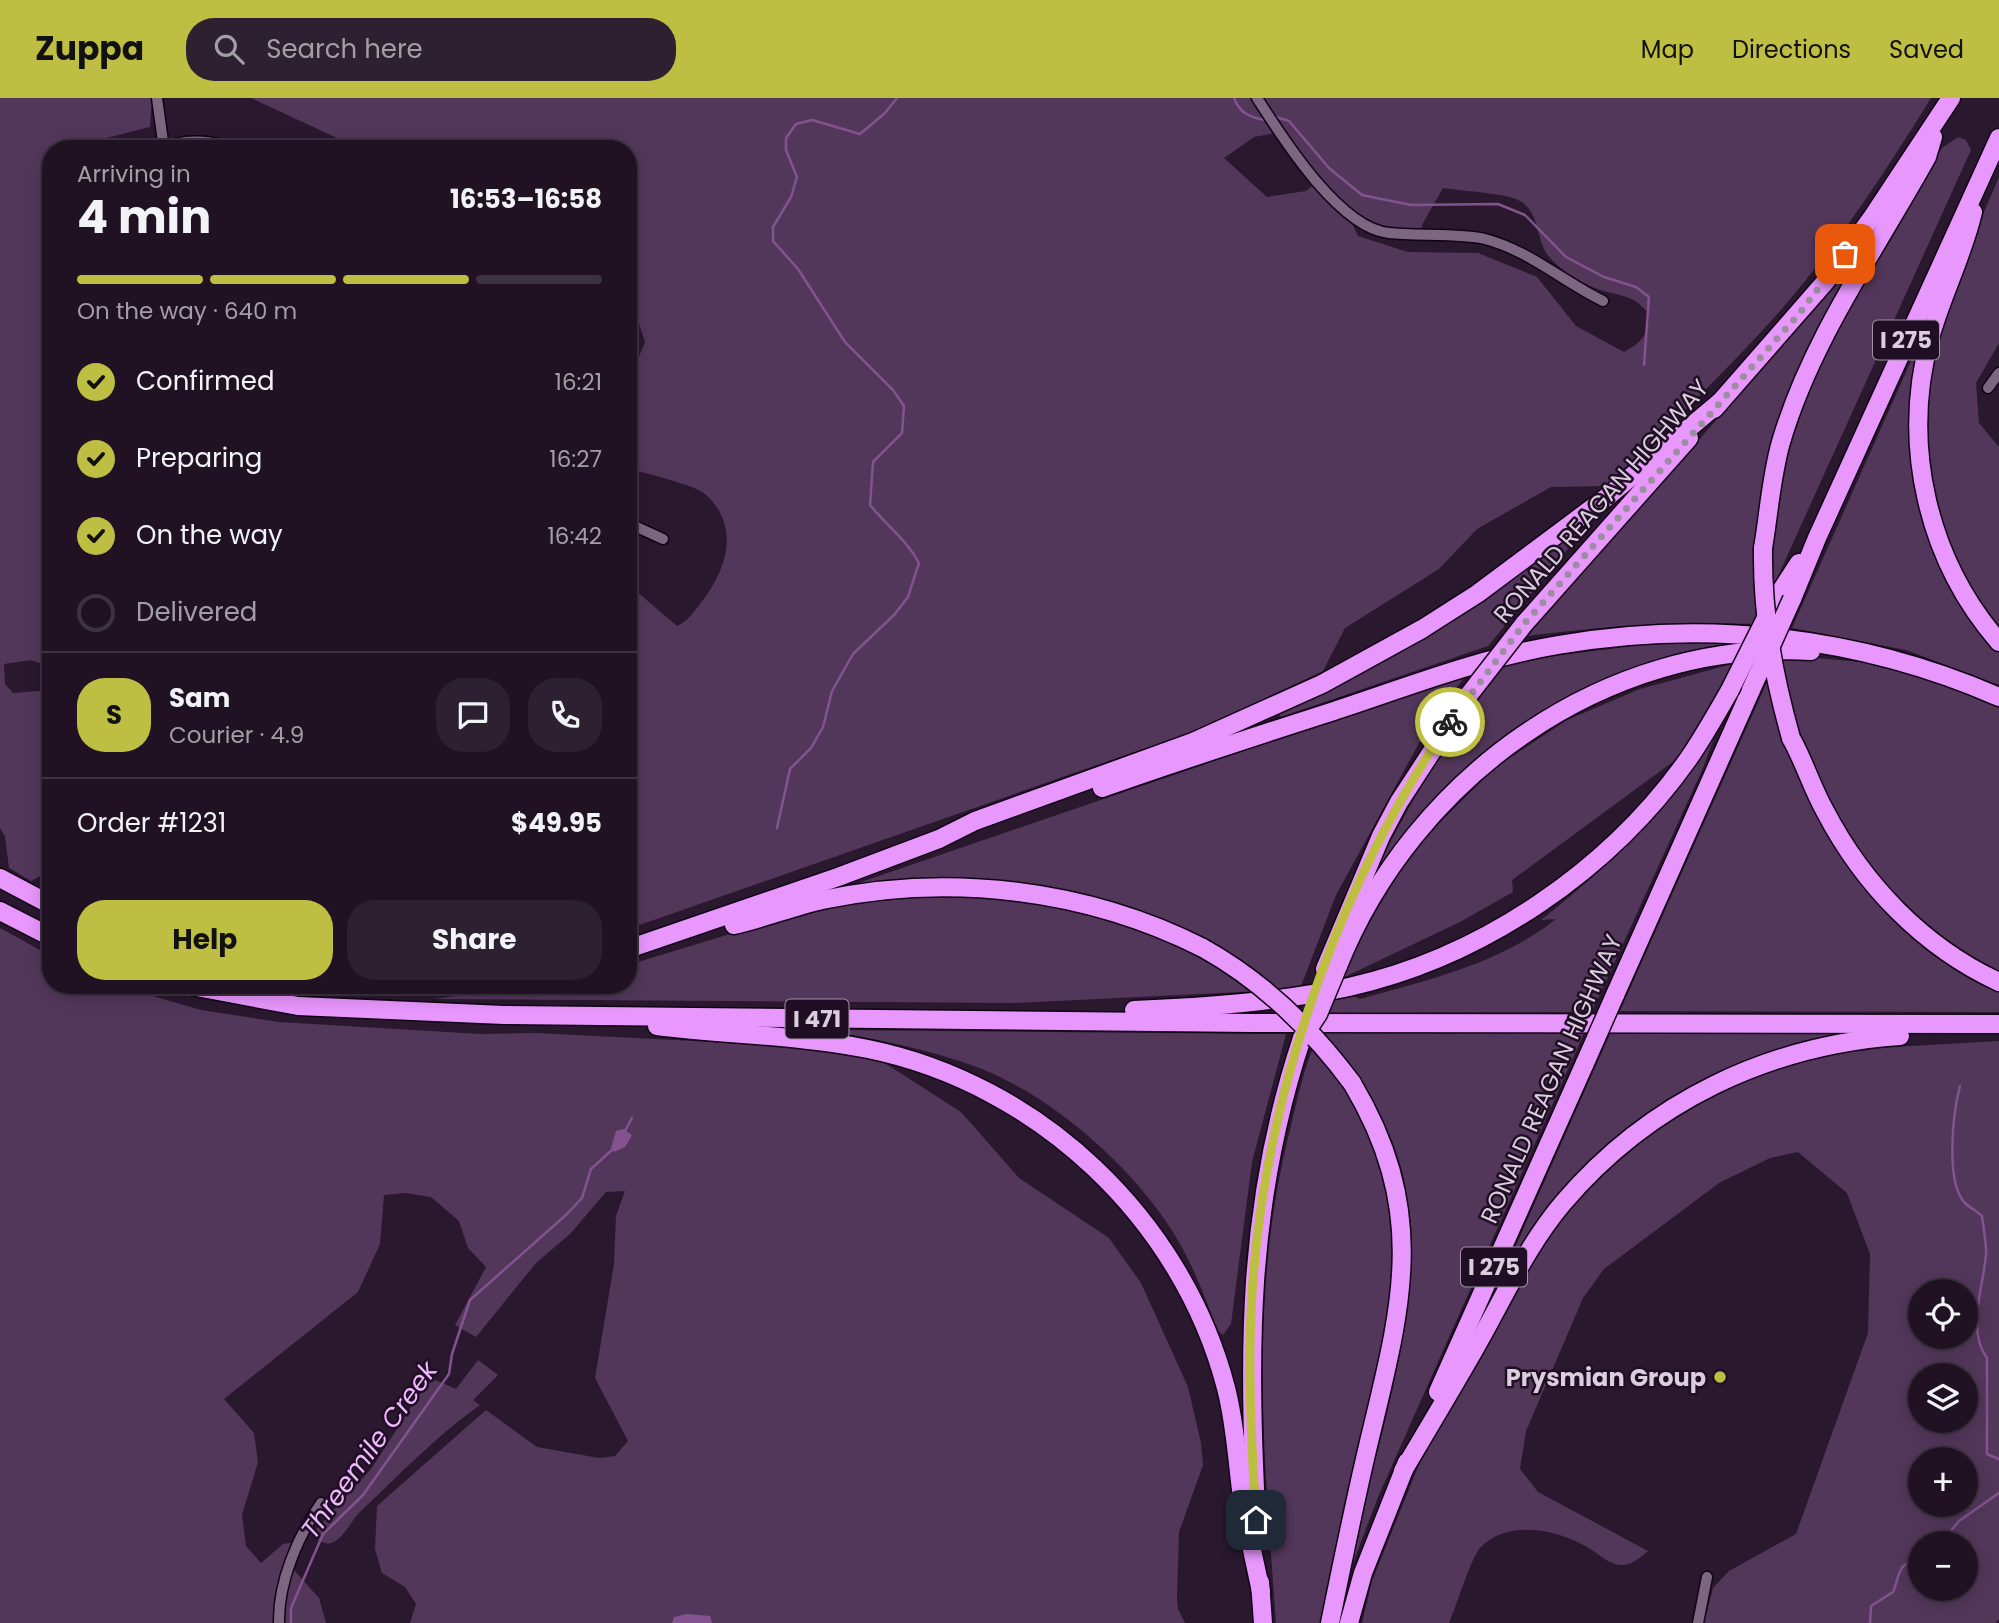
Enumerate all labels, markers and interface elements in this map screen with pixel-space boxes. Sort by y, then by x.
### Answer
search box [186,18,676,81]
text: Zuppa [35,25,144,72]
icon: search [210,30,248,68]
text: Search here [266,31,423,67]
text: Map [1641,33,1694,66]
text: Directions [1732,33,1851,66]
text: Saved [1889,33,1964,66]
text: Arriving in [77,158,191,190]
text: 16:53–16:58 [450,181,602,217]
text: 4 min [77,185,211,249]
pin [1815,224,1875,284]
icon: bag [1826,235,1864,273]
text: On the way · 640 m [77,295,297,327]
road number: I 275 [1873,320,1939,360]
icon: check [77,363,115,401]
text: Confirmed [136,363,274,399]
text: 16:21 [555,366,602,398]
street label: RONALD REAGAN HIGHWAY [1486,372,1716,630]
icon: check [77,440,115,478]
text: Preparing [136,440,262,476]
text: 16:27 [549,443,602,475]
icon: check [77,517,115,555]
text: On the way [136,517,283,553]
text: 16:42 [547,520,602,552]
text: Delivered [136,594,257,630]
button: chat [436,678,510,752]
button: phone [528,678,602,752]
text: Sam [169,680,230,716]
courier [1415,687,1485,757]
text: S [106,697,122,733]
icon: bike [1431,703,1469,741]
text: Courier · 4.9 [169,719,304,751]
text: Order #1231 [77,805,226,841]
text: $49.95 [511,805,602,841]
button: Help [77,900,333,980]
button: Share [347,900,602,980]
street label: RONALD REAGAN HIGHWAY [1472,929,1630,1229]
road number: I 471 [786,1000,848,1038]
road number: I 275 [1461,1248,1527,1286]
map controls [1908,1279,1978,1601]
button: locate [1908,1279,1978,1349]
water label: Threemile Creek [292,1353,447,1546]
place label: Prysmian Group [1506,1361,1706,1394]
button: layers [1908,1363,1978,1433]
marker: Prysmian Group [1712,1369,1728,1385]
button: + [1908,1447,1978,1517]
pin [1226,1490,1286,1550]
icon: home [1237,1501,1275,1539]
button: − [1908,1531,1978,1601]

